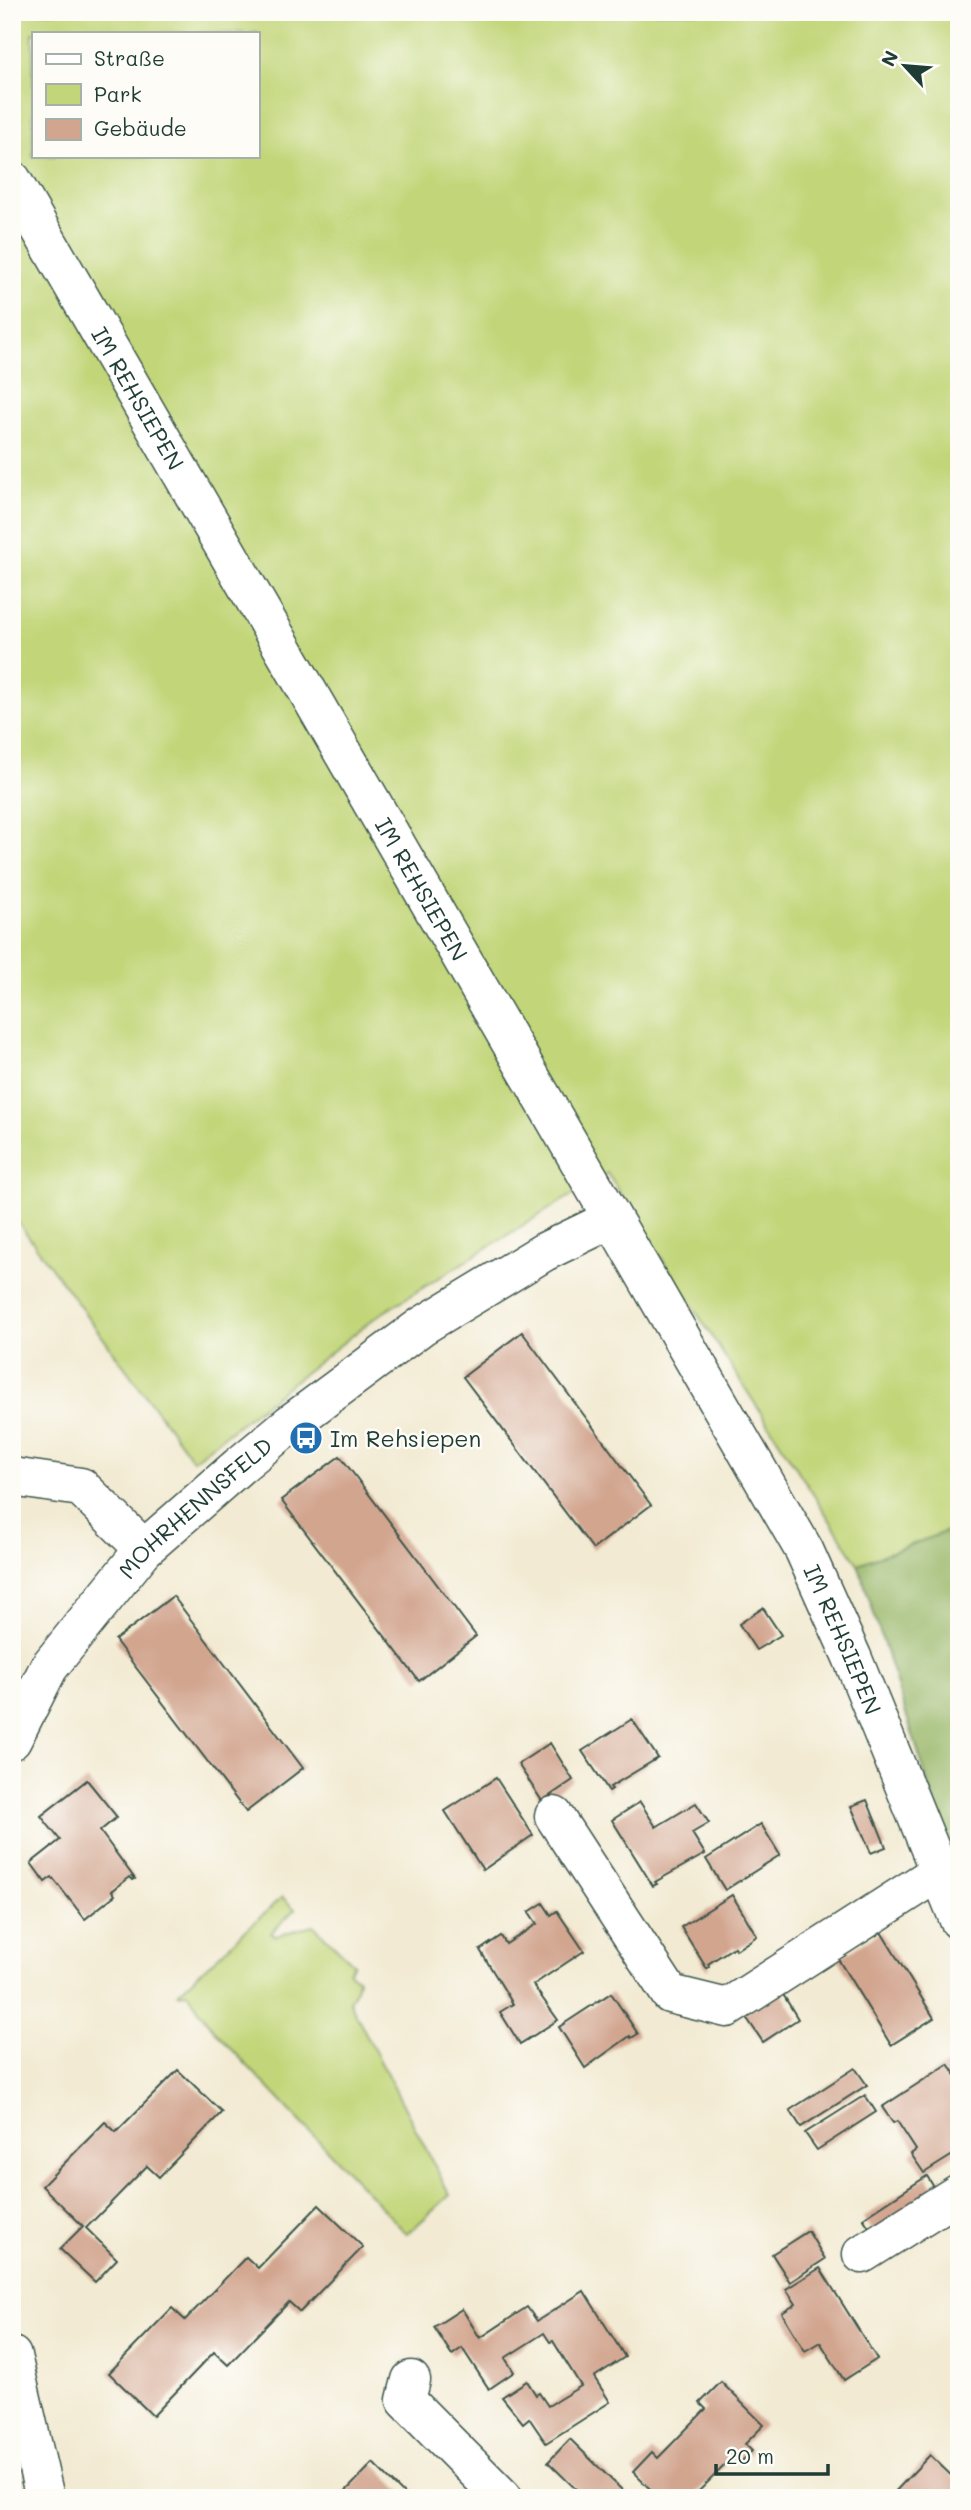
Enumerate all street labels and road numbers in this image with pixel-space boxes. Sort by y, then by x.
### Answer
street label: IM REHSIEPEN [85,321,191,475]
street label: IM REHSIEPEN [369,812,475,966]
street label: MOHRHENNSFELD [111,1430,278,1584]
street label: IM REHSIEPEN [797,1560,889,1719]

